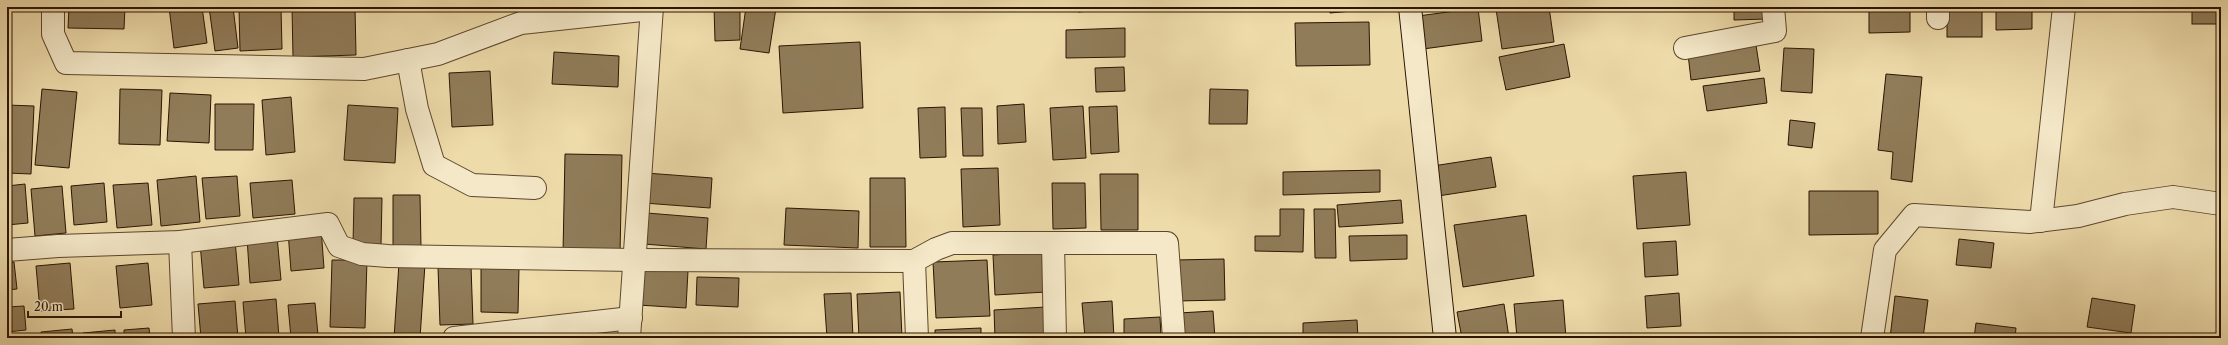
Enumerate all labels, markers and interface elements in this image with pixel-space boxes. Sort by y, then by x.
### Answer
scale bar [28,293,121,319]
text: 20 m [34,299,63,314]

